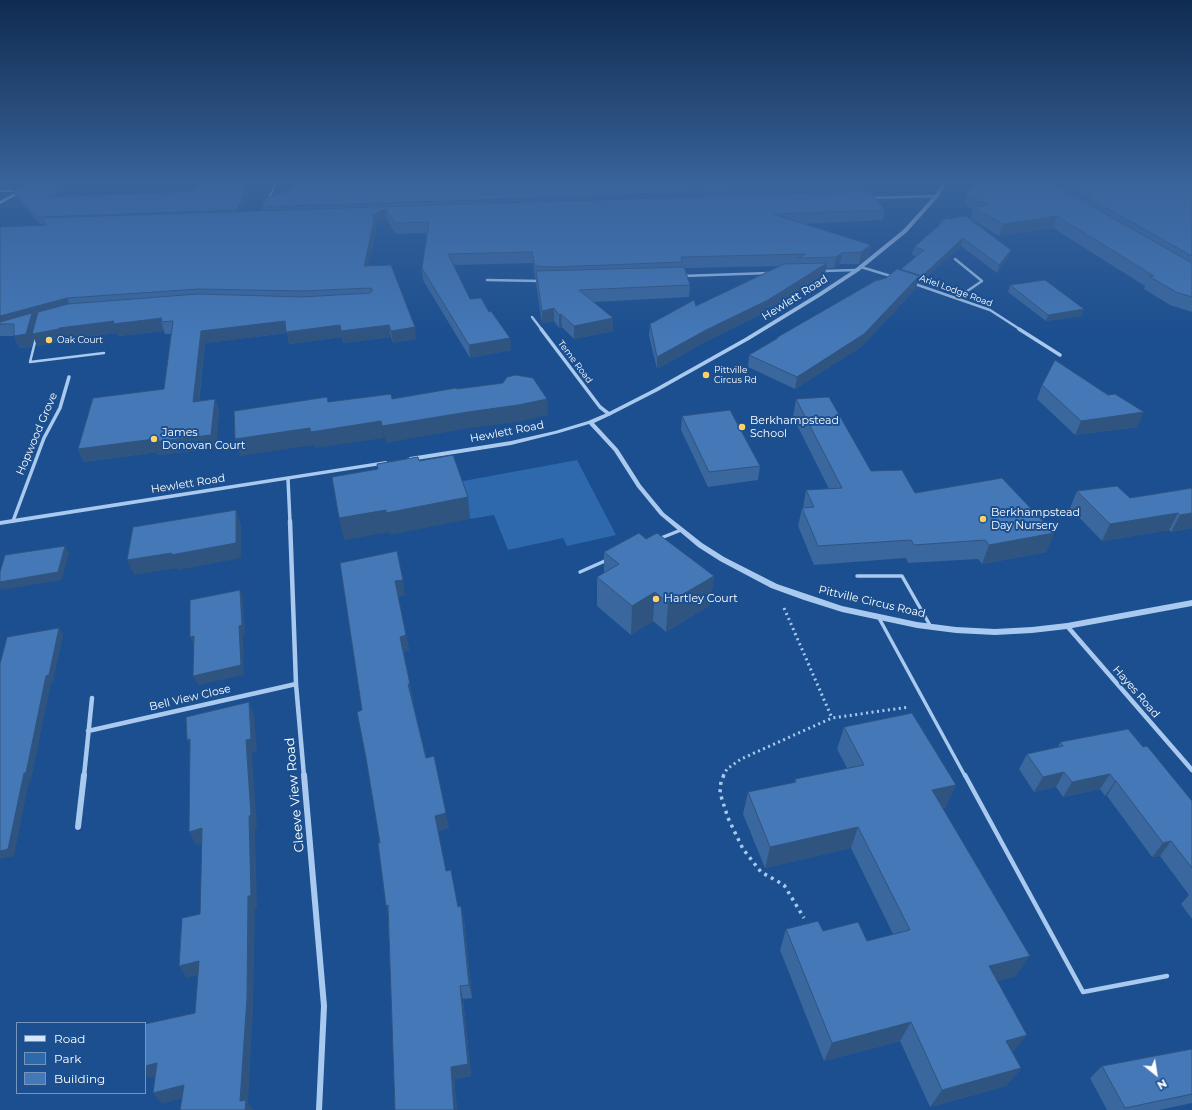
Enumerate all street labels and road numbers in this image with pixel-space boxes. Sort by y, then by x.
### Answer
street label: Hewlett Road [760,272,830,324]
street label: Ariel Lodge Road [918,273,994,309]
street label: Teme Road [555,338,595,386]
street label: Hopwood Grove [14,391,60,477]
street label: Hewlett Road [469,418,545,446]
street label: Hewlett Road [150,472,226,496]
street label: Pittville Circus Road [817,583,927,621]
street label: Hayes Road [1110,663,1162,721]
street label: Bell View Close [148,682,232,714]
street label: Cleeve View Road [282,737,308,853]

